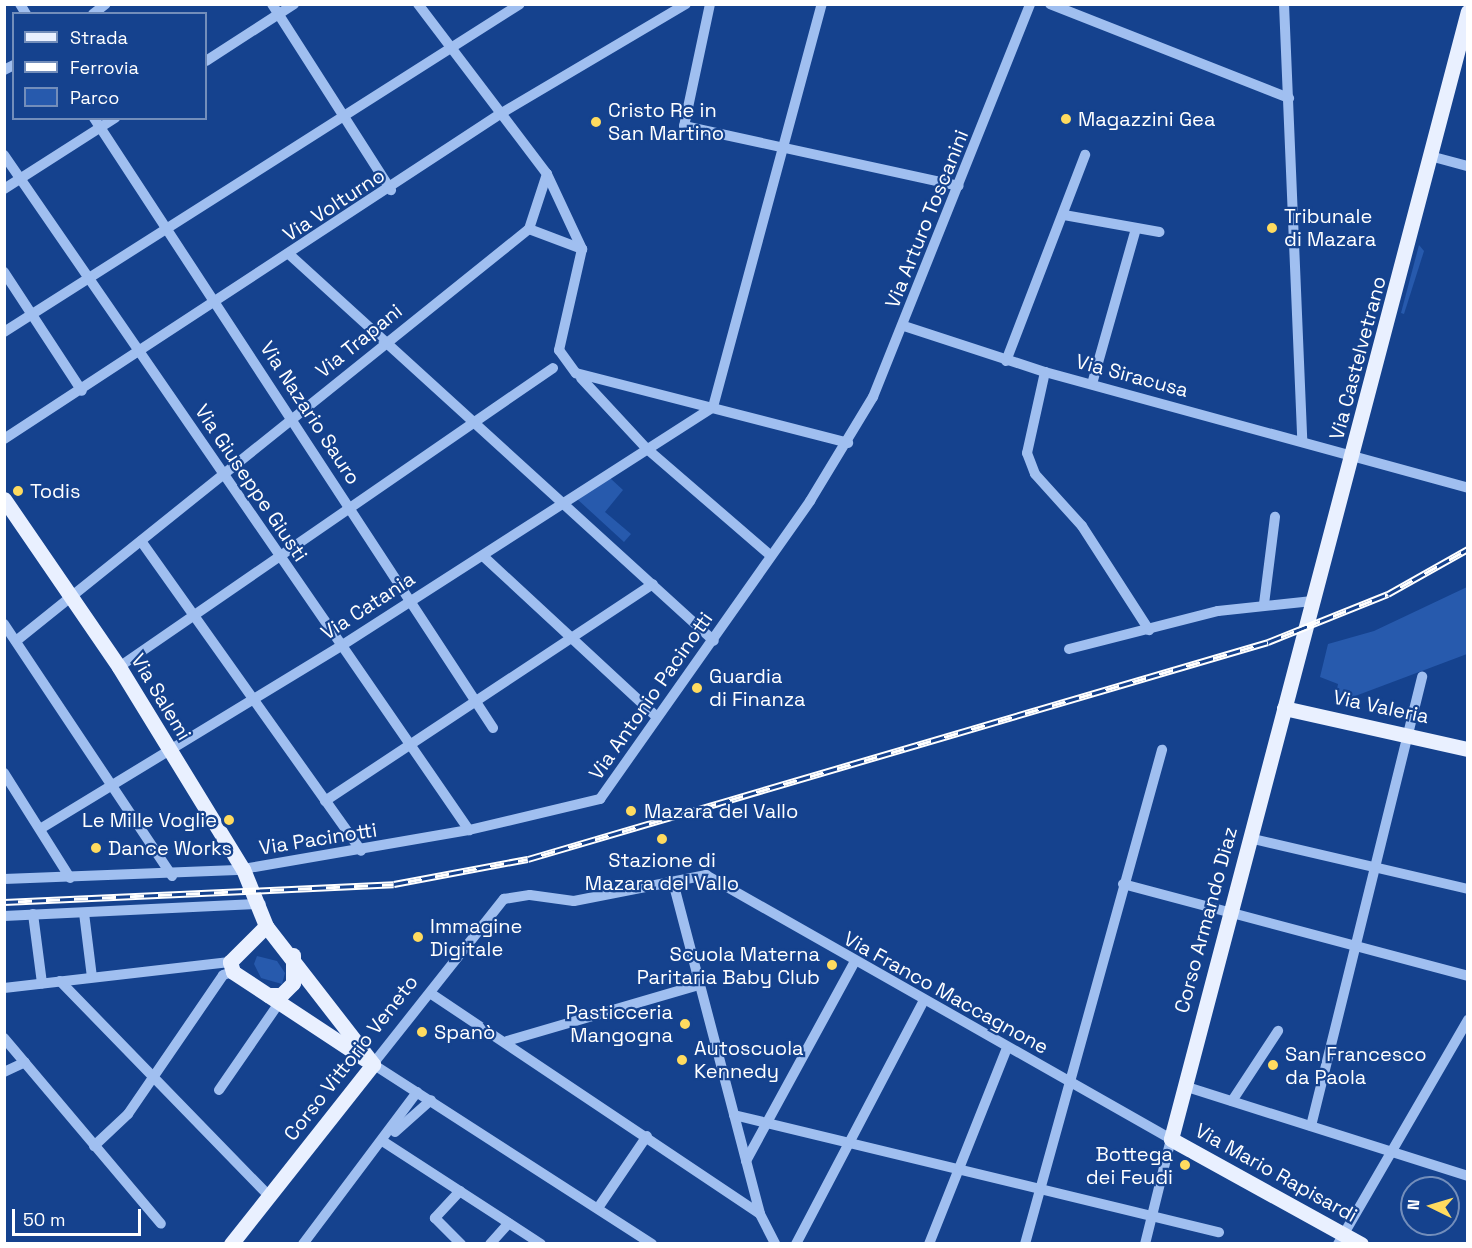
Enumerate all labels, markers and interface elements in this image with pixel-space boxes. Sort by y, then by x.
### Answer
legend [12,12,207,120]
text: Strada [70,26,128,49]
text: Ferrovia [70,56,139,79]
text: Parco [70,86,119,109]
place label: Cristo Re in San Martino [608,98,724,145]
place label: Magazzini Gea [1078,107,1215,131]
marker: Magazzini Gea [1059,112,1073,126]
marker: Cristo Re in San Martino [589,115,603,129]
street label: Via Arturo Toscanini [880,126,974,312]
street label: Via Volturno [279,163,389,247]
place label: Tribunale di Mazara [1284,204,1376,251]
marker: Tribunale di Mazara [1265,221,1279,235]
street label: Via Castelvetrano [1325,274,1391,442]
street label: Via Trapani [311,299,407,383]
street label: Via Nazario Sauro [255,337,365,489]
street label: Via Siracusa [1073,349,1191,403]
street label: Via Giuseppe Giusti [190,400,312,566]
place label: Todis [30,479,80,503]
marker: Todis [11,484,25,498]
street label: Via Catania [317,567,419,645]
street label: Via Antonio Pacinotti [584,607,718,785]
street label: Via Salemi [126,649,196,745]
place label: Guardia di Finanza [709,664,806,711]
marker: Guardia di Finanza [690,681,704,695]
street label: Via Valeria [1331,685,1431,729]
place label: Mazara del Vallo [644,799,799,823]
marker: Mazara del Vallo [622,802,640,820]
place label: Le Mille Voglie [82,808,217,832]
marker: Le Mille Voglie [222,813,236,827]
street label: Via Pacinotti [257,818,379,860]
street label: Corso Armando Diaz [1170,824,1242,1016]
marker: Stazione di Mazara del Vallo [655,832,669,846]
place label: Dance Works [108,836,232,860]
marker: Dance Works [89,841,103,855]
place label: Stazione di Mazara del Vallo [585,849,739,896]
place label: Immagine Digitale [430,914,522,961]
street label: Via Franco Maccagnone [839,927,1053,1059]
marker: Immagine Digitale [411,930,425,944]
place label: Scuola Materna Paritaria Baby Club [637,942,820,989]
marker: Scuola Materna Paritaria Baby Club [825,958,839,972]
street label: Corso Vittorio Veneto [279,970,423,1146]
place label: Pasticceria Mangogna [566,1000,673,1047]
marker: Pasticceria Mangogna [678,1017,692,1031]
place label: Spanò [434,1020,495,1044]
marker: Spanò [415,1025,429,1039]
place label: Autoscuola Kennedy [694,1036,804,1083]
place label: San Francesco da Paola [1285,1042,1427,1089]
marker: Autoscuola Kennedy [675,1053,689,1067]
marker: San Francesco da Paola [1266,1058,1280,1072]
street label: Via Mario Rapisardi [1191,1119,1361,1227]
place label: Bottega dei Feudi [1086,1142,1173,1189]
marker: Bottega dei Feudi [1178,1158,1192,1172]
north arrow [1400,1176,1460,1236]
scale bar [15,1197,144,1235]
text: N [1403,1198,1424,1211]
text: 50 m [23,1208,65,1231]

